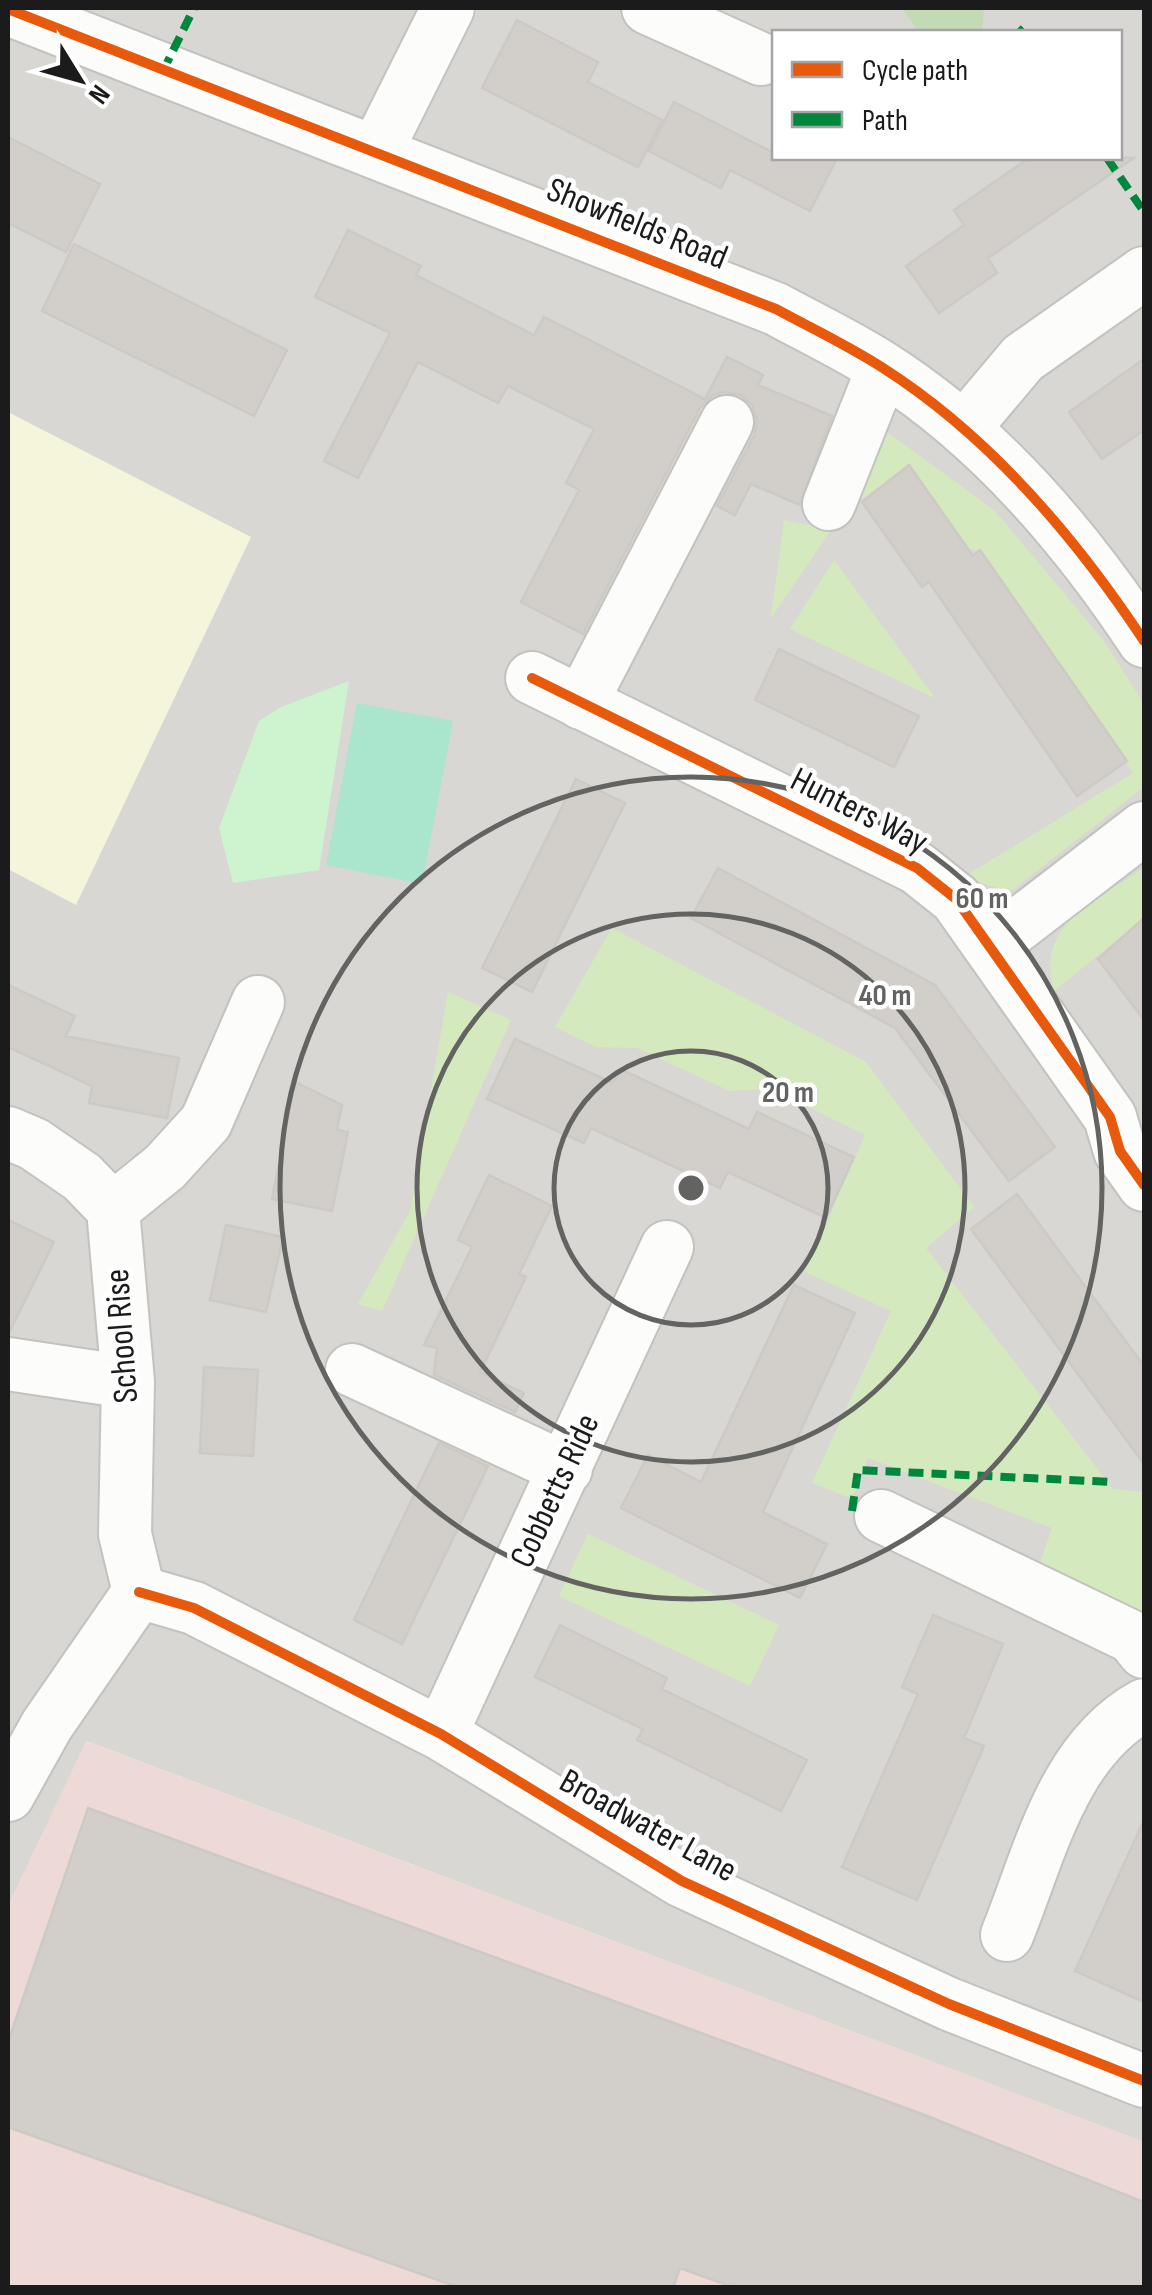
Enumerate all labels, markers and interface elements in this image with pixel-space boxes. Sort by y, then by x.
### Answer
north arrow [30,30,130,130]
legend [772,30,1122,160]
text: Cycle path [862,53,968,89]
text: N [81,78,116,110]
text: Path [862,103,908,139]
street label: Showfields Road [540,168,734,280]
street label: Hunters Way [783,758,935,864]
text: 60 m [956,881,1008,917]
text: 40 m [859,978,911,1014]
text: 20 m [762,1075,814,1111]
centre of rings [673,1170,709,1206]
street label: School Rise [96,1267,148,1405]
street label: Cobbetts Ride [501,1407,609,1575]
street label: Broadwater Lane [552,1760,744,1892]

